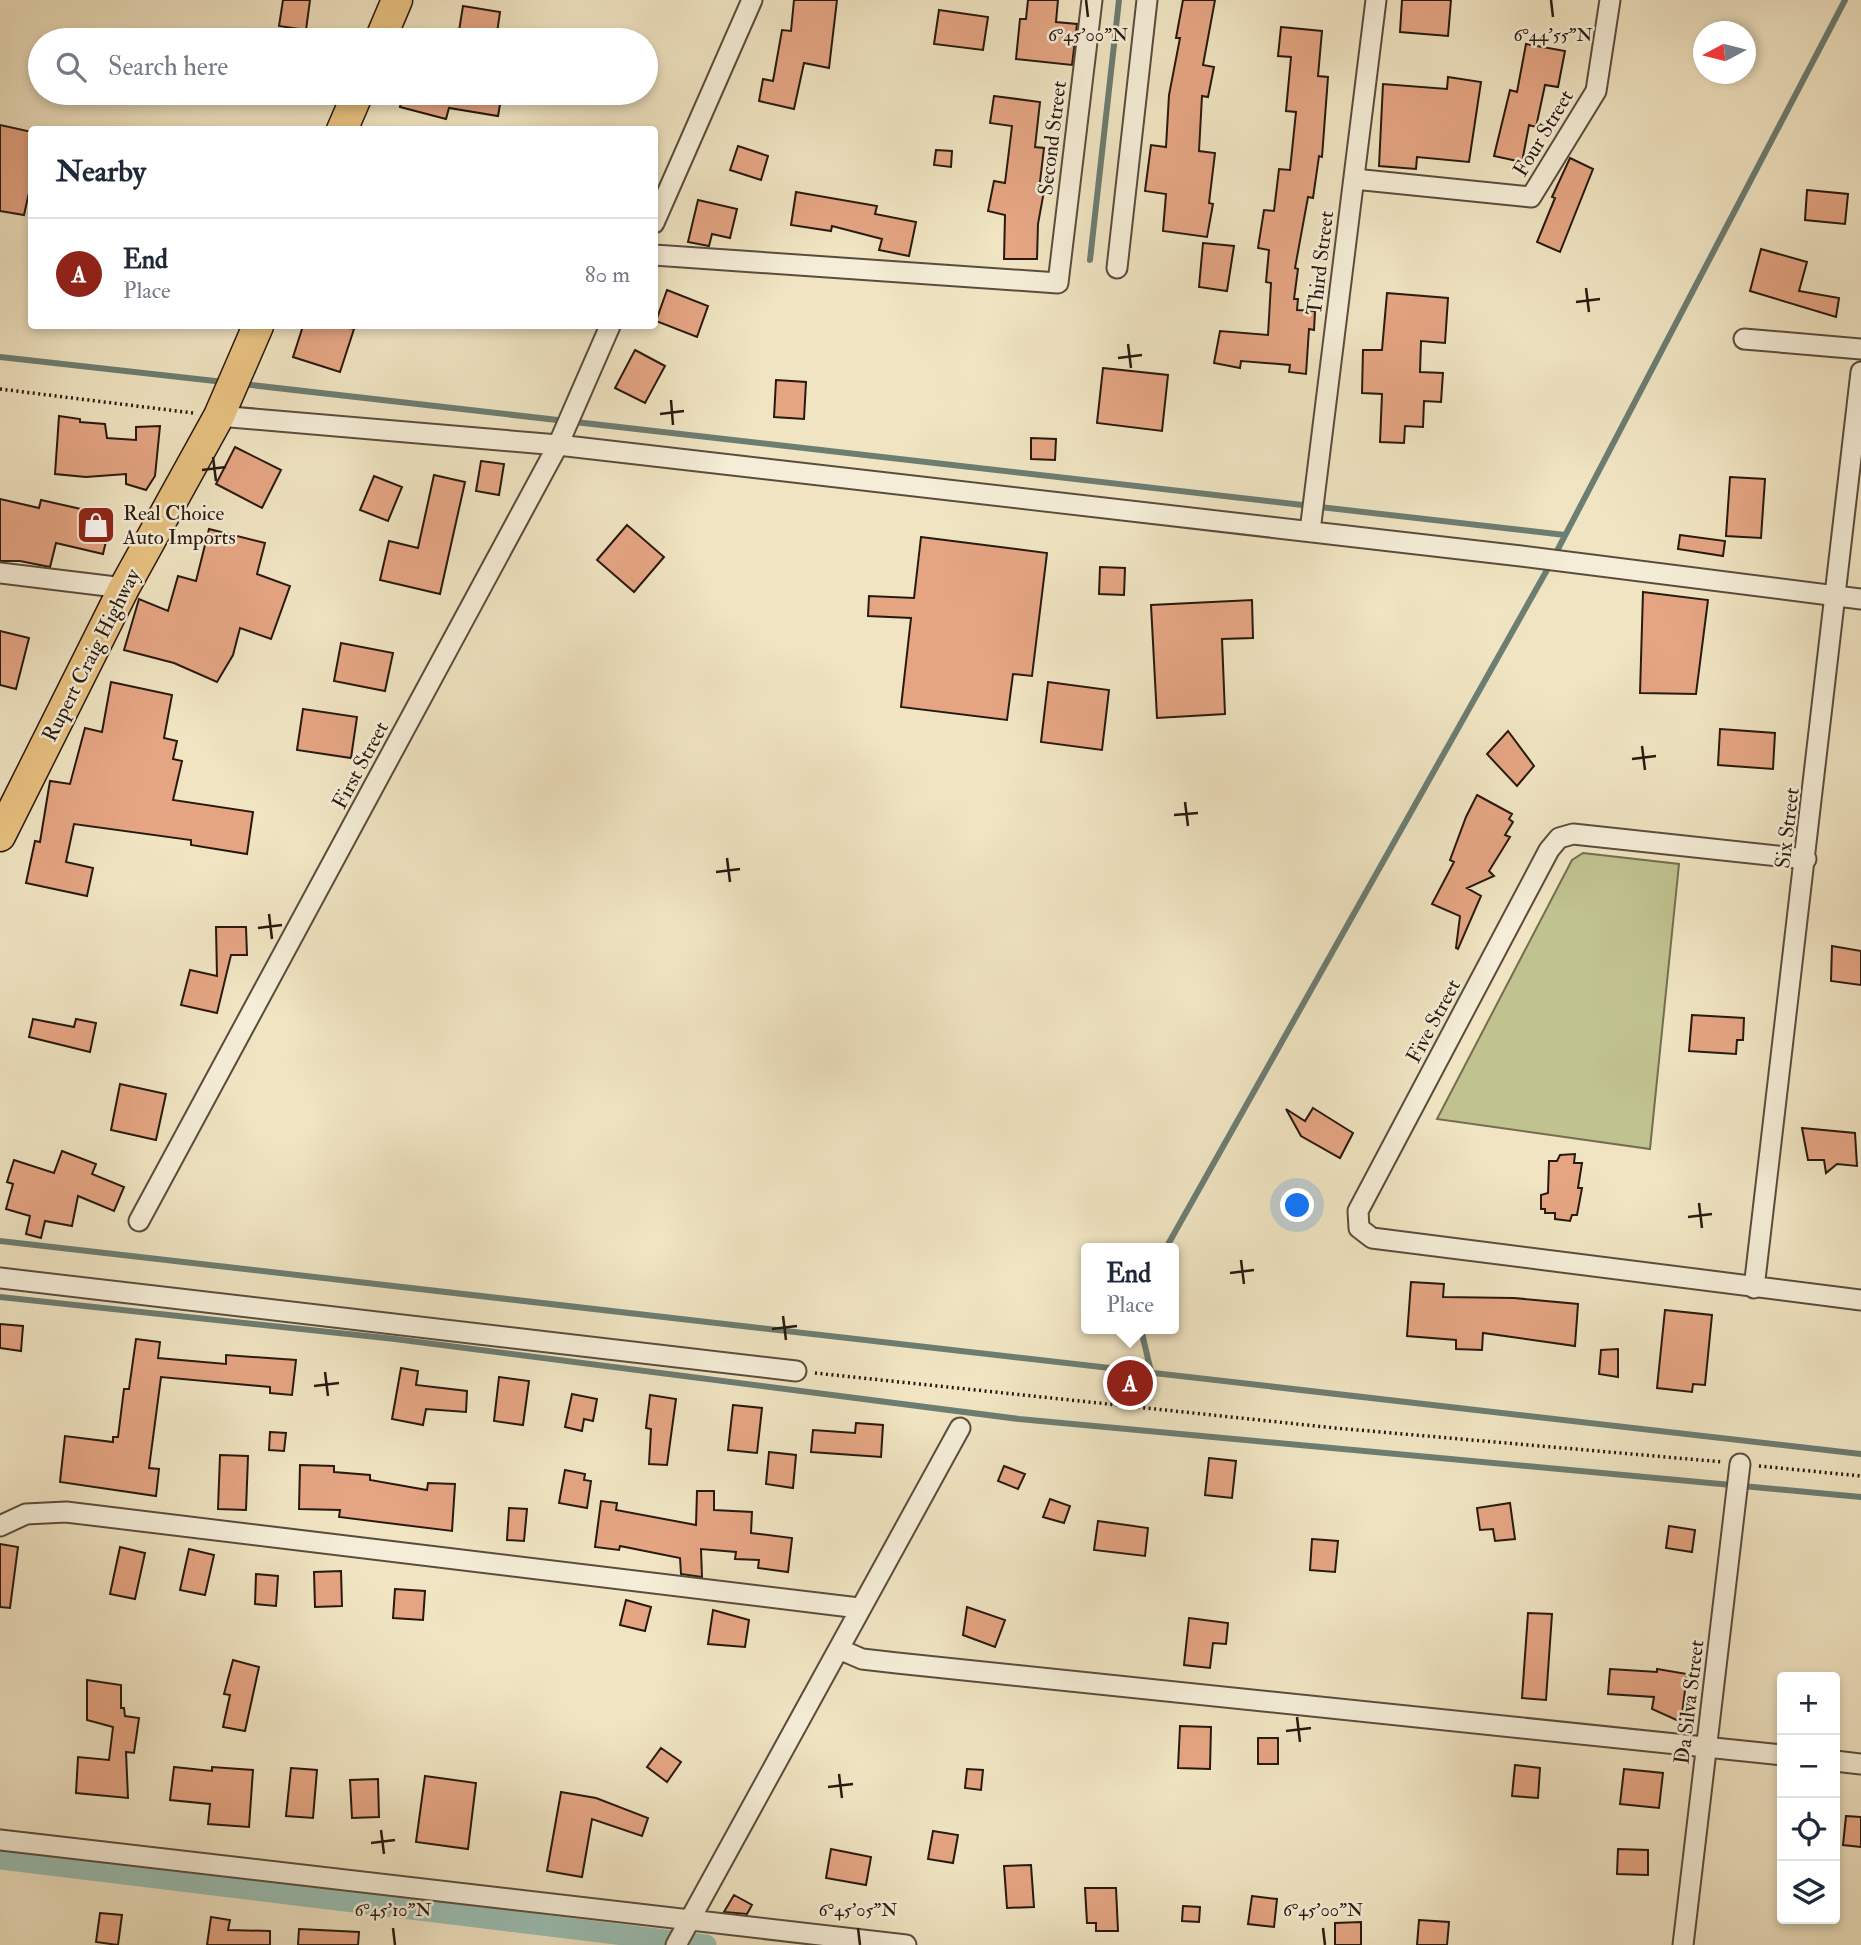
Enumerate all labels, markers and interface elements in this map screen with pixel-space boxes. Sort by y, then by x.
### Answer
north arrow [1693,21,1756,84]
text: 6°45'00"N [1048,24,1128,47]
text: 6°44'55"N [1513,24,1593,47]
search box [28,28,658,105]
icon: search [52,48,90,86]
text: Search here [108,51,228,83]
street label: Second Street [1032,79,1073,197]
street label: Four Street [1507,85,1580,182]
text: Nearby [56,153,146,190]
street label: Third Street [1301,209,1340,317]
text: End [123,244,168,276]
text: A [72,260,86,289]
text: 80 m [585,260,630,289]
text: Place [123,276,171,305]
place label: Real Choice Auto Imports [122,500,236,551]
shop icon: Real Choice Auto Imports [75,504,117,546]
street label: Rupert Craig Highway [36,564,147,746]
street label: First Street [326,717,395,814]
street label: Six Street [1769,786,1806,870]
street label: Five Street [1400,974,1467,1068]
your location [1280,1188,1314,1222]
popup [1081,1243,1179,1334]
text: End [1106,1258,1151,1290]
text: Place [1106,1290,1154,1319]
pin: A [1107,1357,1153,1409]
street label: Da Silva Street [1668,1638,1711,1766]
map controls [1777,1672,1840,1924]
button: + [1777,1672,1840,1735]
button: − [1777,1735,1840,1798]
button: locate [1777,1798,1840,1861]
button: layers [1777,1861,1840,1924]
text: 6°45'10"N [354,1899,432,1922]
text: 6°45'05"N [819,1899,897,1922]
text: 6°45'00"N [1283,1899,1363,1922]

